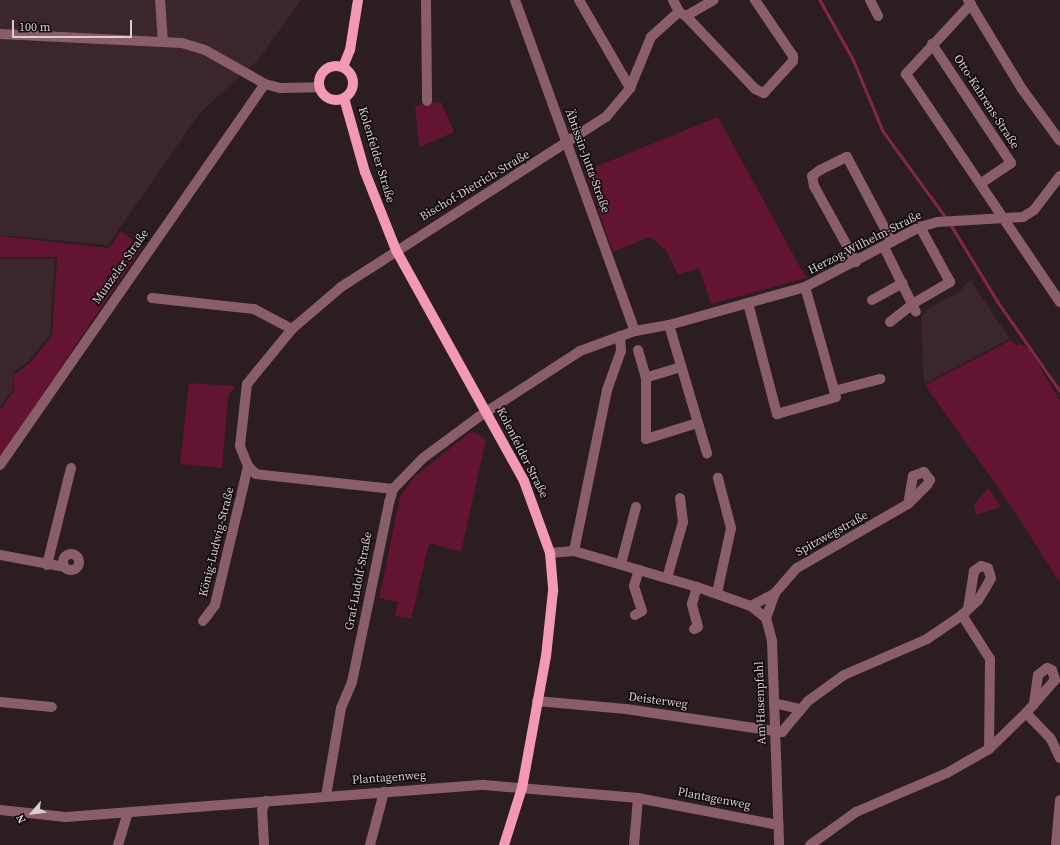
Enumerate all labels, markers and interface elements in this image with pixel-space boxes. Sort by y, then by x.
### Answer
scale bar [14,12,134,38]
text: 100 m [19,19,51,35]
street label: Otto-Kahrens-Straße [950,52,1022,152]
street label: Kolenfelder Straße [355,105,397,205]
street label: Äbtissin-Jutta-Straße [561,107,613,215]
street label: Bischof-Dietrich-Straße [418,148,532,224]
street label: Herzog-Wilhelm-Straße [806,208,924,278]
street label: Munzeler Straße [90,227,152,307]
street label: Kolenfelder Straße [493,405,551,501]
street label: König-Ludwig-Straße [196,486,238,598]
street label: Spitzwegstraße [793,508,871,560]
street label: Graf-Ludolf-Straße [342,531,376,631]
street label: Am Hasenpfahl [752,661,770,745]
street label: Deisterweg [627,690,689,712]
street label: Plantagenweg [352,768,426,788]
street label: Plantagenweg [676,785,752,813]
north arrow [12,793,52,833]
text: N [12,812,29,826]

